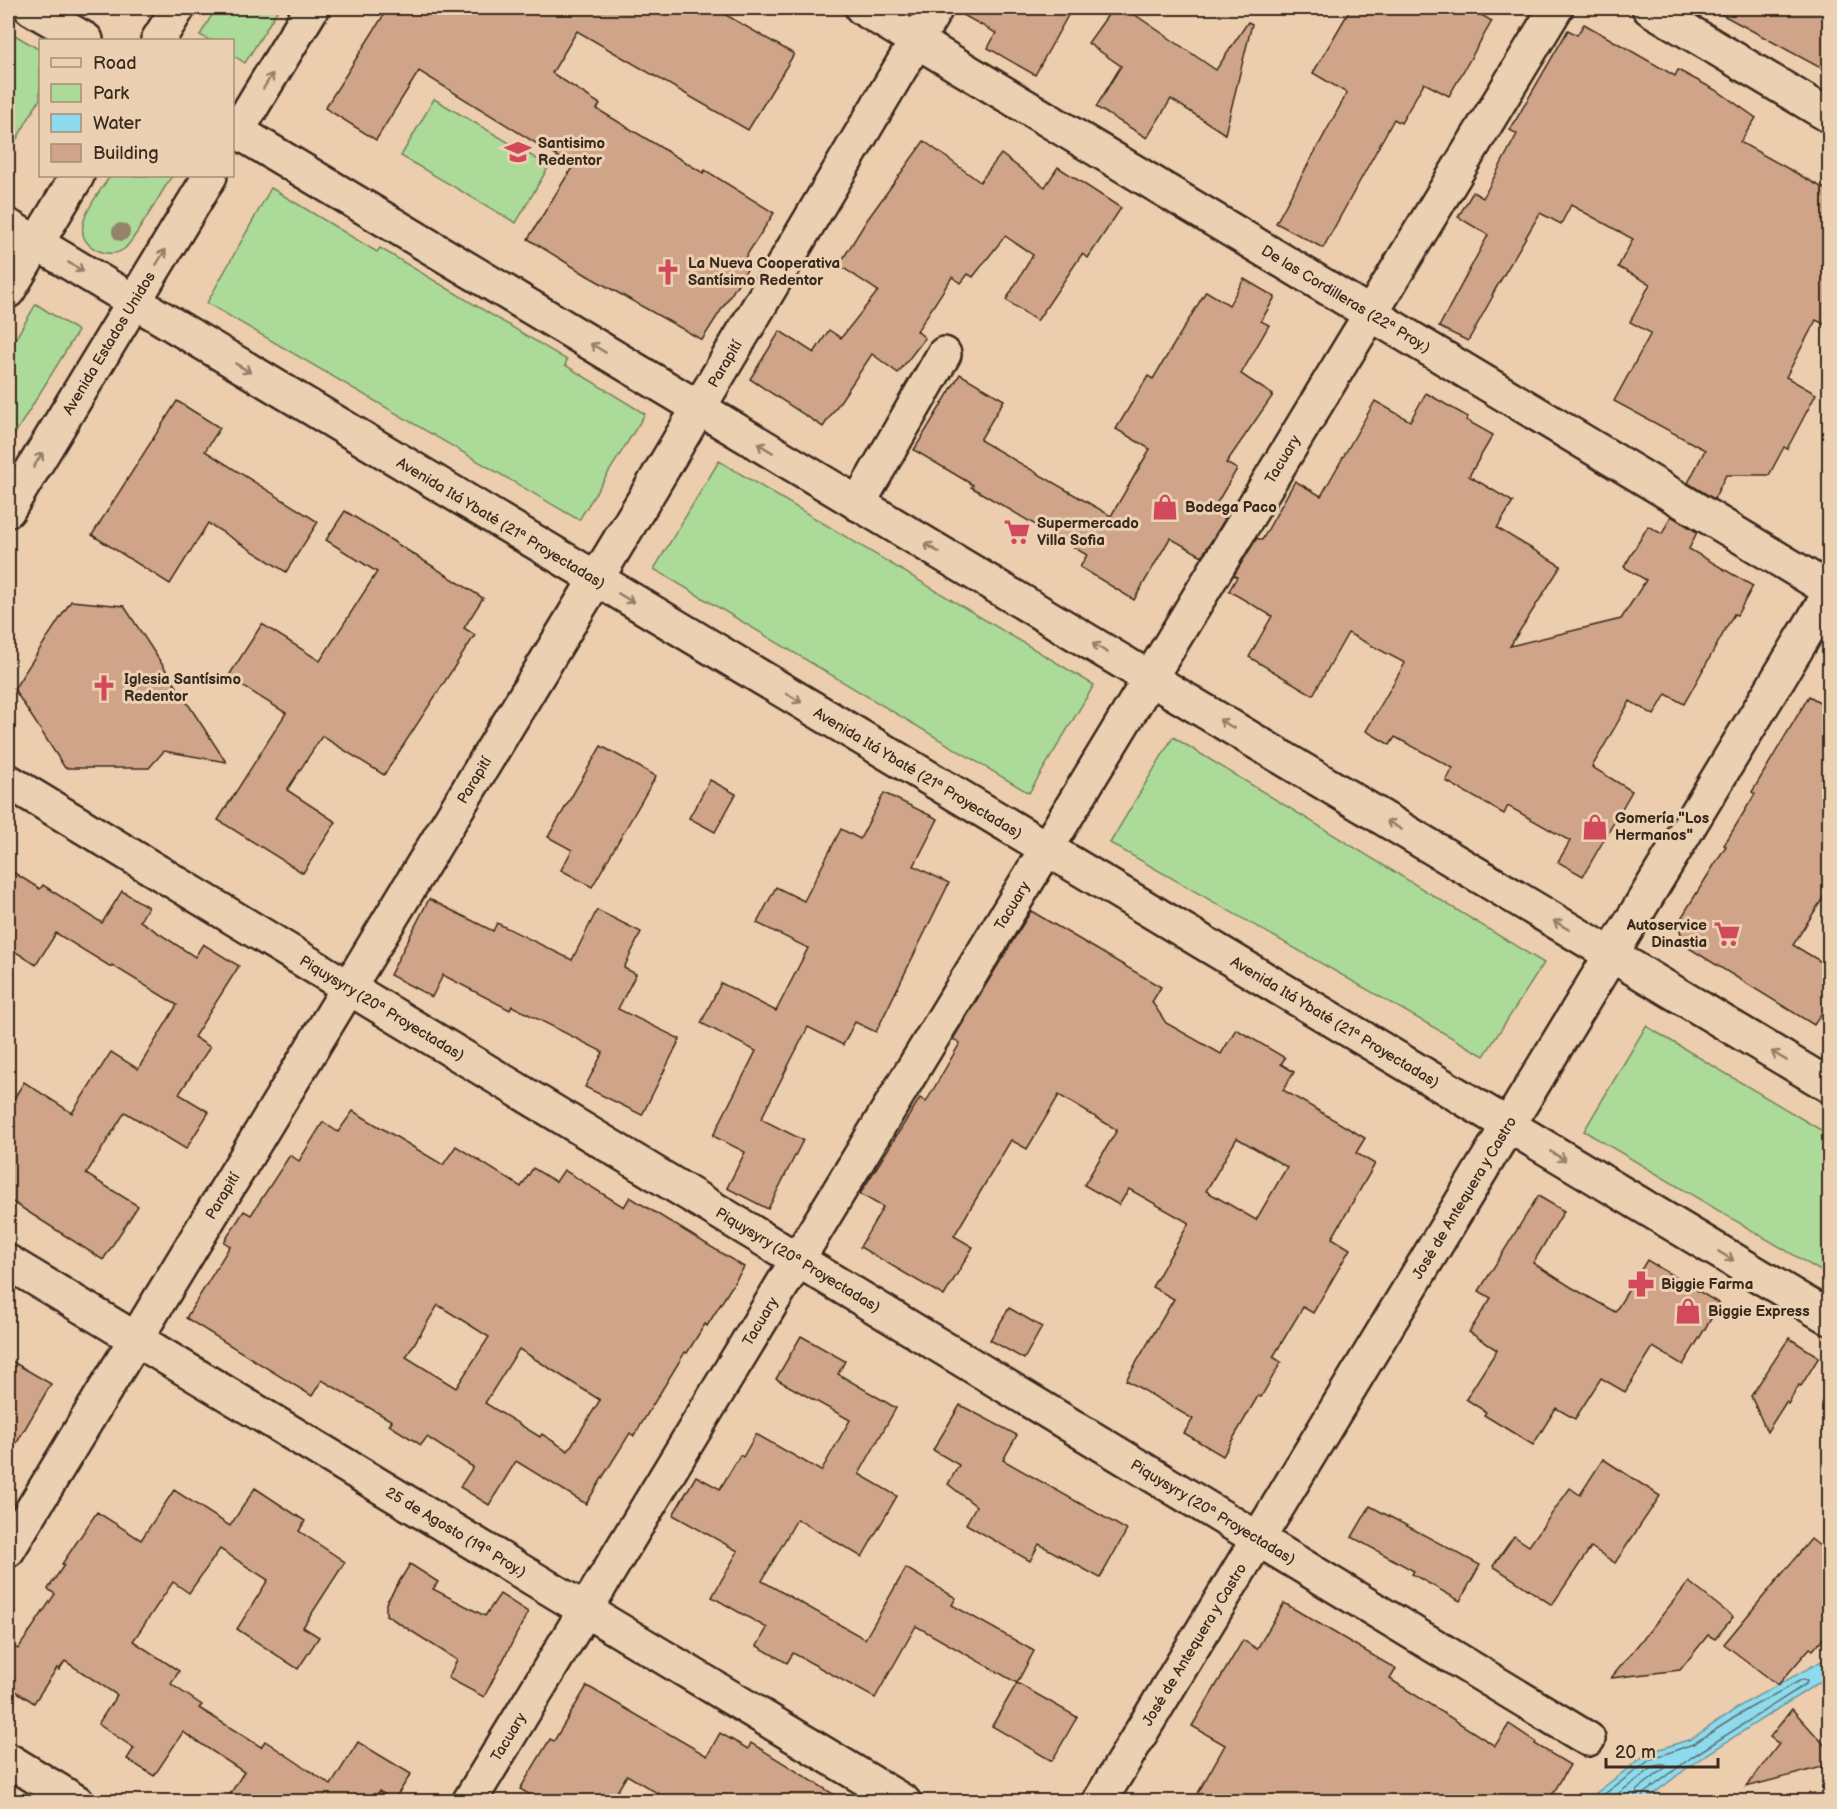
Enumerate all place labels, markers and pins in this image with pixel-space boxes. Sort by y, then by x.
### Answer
place label: Santisimo Redentor [538,134,606,170]
school or university icon: Santisimo Redentor [503,137,533,167]
place label: La Nueva Cooperativa Santísimo Redentor [688,254,840,290]
church icon: La Nueva Cooperativa Santísimo Redentor [653,257,683,287]
shop icon: Bodega Paco [1150,492,1180,522]
place label: Bodega Paco [1185,498,1277,517]
place label: Supermercado Villa Sofia [1037,514,1139,550]
supermarket icon: Supermercado Villa Sofia [1002,517,1032,547]
place label: Iglesia Santísimo Redentor [124,670,241,706]
church icon: Iglesia Santísimo Redentor [89,673,119,703]
place label: Gomería "Los Hermanos" [1615,809,1709,845]
shop icon: Gomería "Los Hermanos" [1580,812,1610,842]
place label: Autoservice Dinastia [1626,916,1707,952]
supermarket icon: Autoservice Dinastia [1712,919,1742,949]
pharmacy icon: Biggie Farma [1626,1269,1656,1299]
place label: Biggie Farma [1661,1275,1753,1294]
shop icon: Biggie Express [1673,1296,1703,1326]
place label: Biggie Express [1708,1302,1810,1321]

